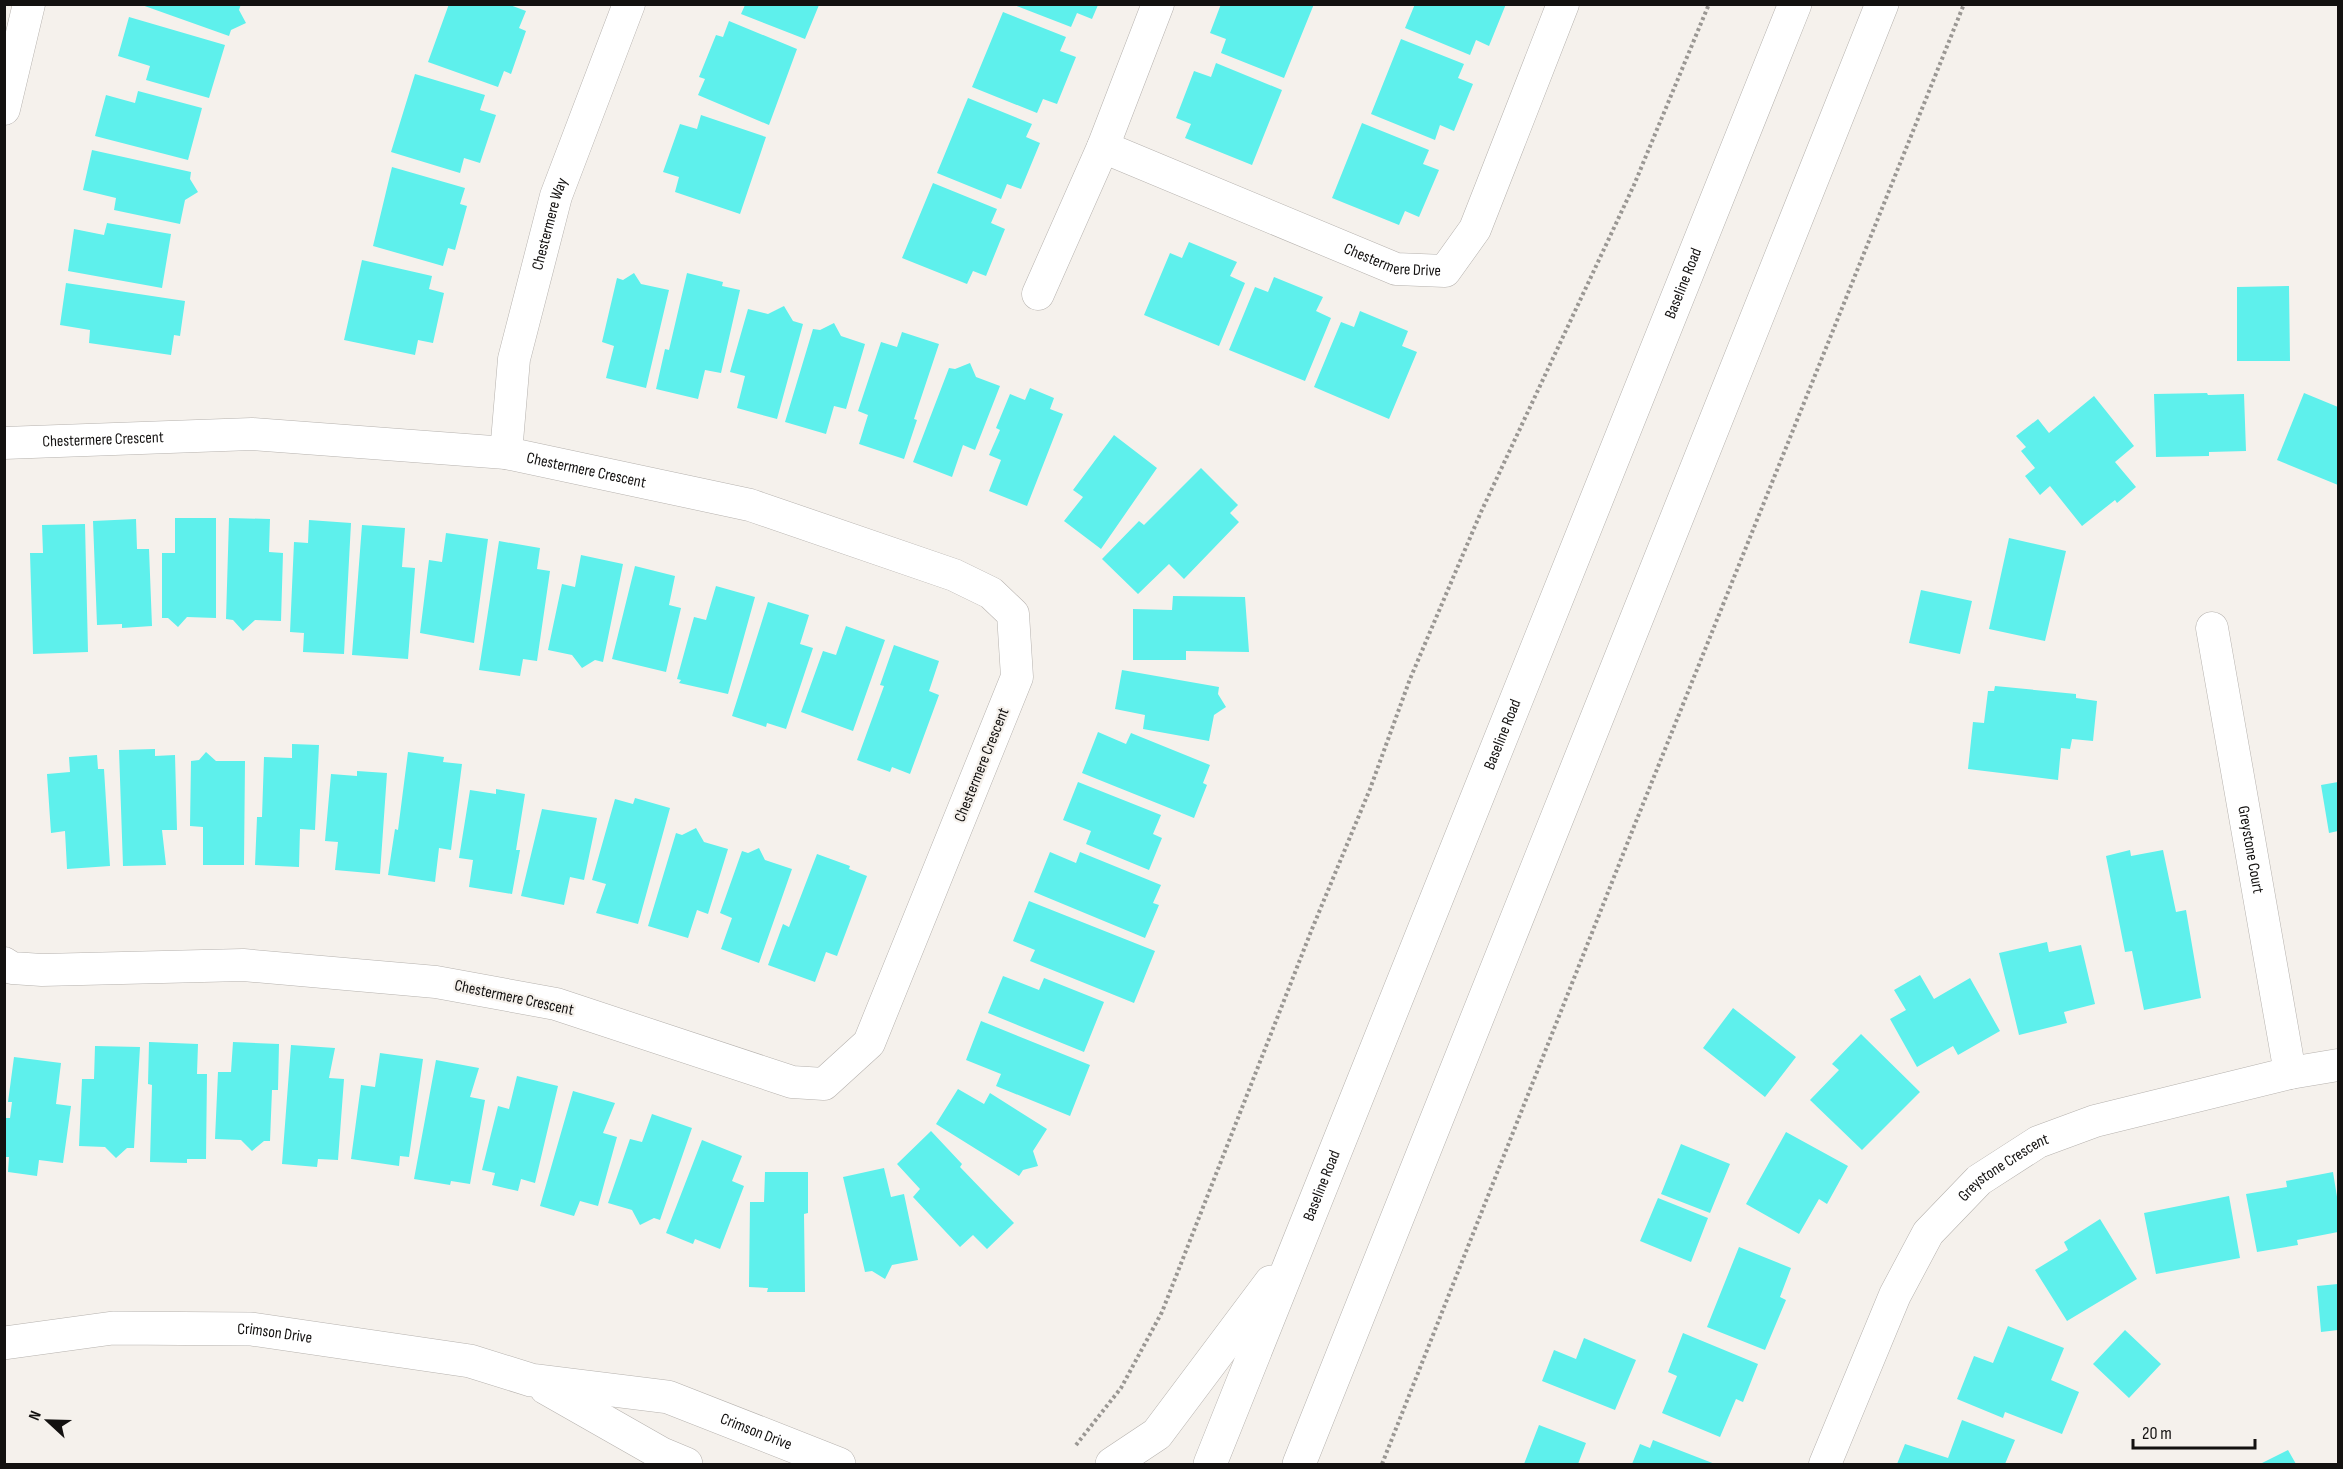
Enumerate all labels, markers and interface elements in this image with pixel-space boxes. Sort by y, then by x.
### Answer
street label: Chestermere Way [528,175,572,272]
street label: Chestermere Drive [1341,239,1441,280]
street label: Baseline Road [1660,245,1706,321]
street label: Chestermere Crescent [42,428,164,451]
street label: Chestermere Crescent [525,448,648,492]
street label: Baseline Road [1480,696,1525,772]
street label: Chestermere Crescent [950,705,1014,825]
street label: Greystone Court [2234,804,2268,895]
street label: Chestermere Crescent [453,976,575,1020]
street label: Greystone Crescent [1954,1129,2051,1205]
street label: Baseline Road [1299,1147,1344,1224]
street label: Crimson Drive [237,1319,313,1347]
north arrow [18,1391,78,1451]
text: N [25,1408,46,1423]
street label: Crimson Drive [718,1409,795,1454]
scale bar [2133,1412,2254,1450]
text: 20 m [2142,1423,2172,1444]

